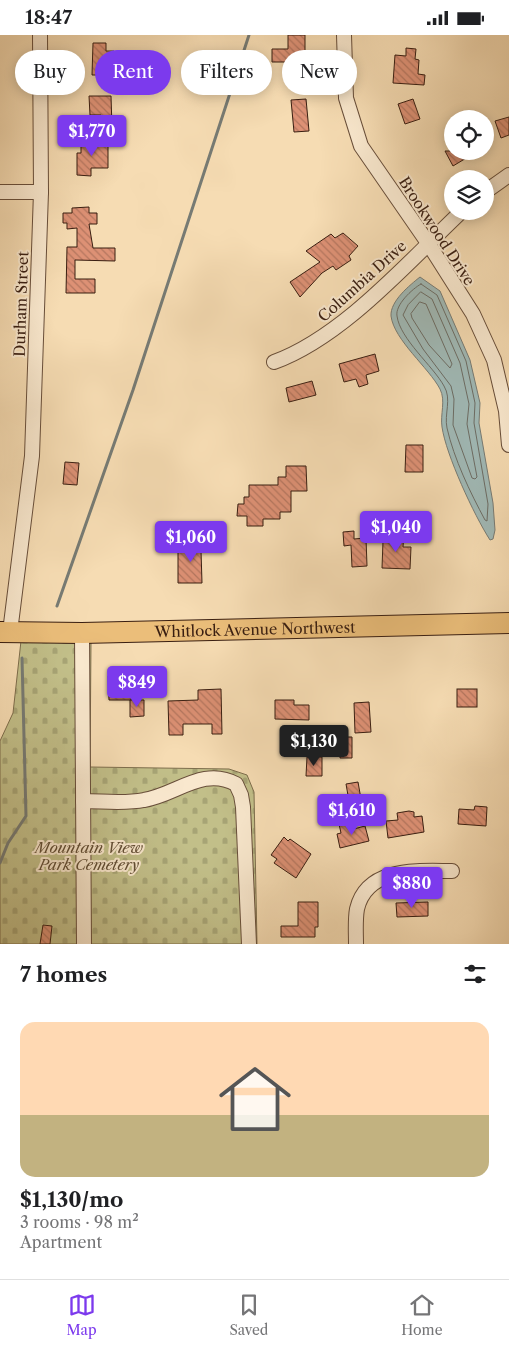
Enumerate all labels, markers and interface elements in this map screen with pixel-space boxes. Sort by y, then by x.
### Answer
text: 18:47 [25,6,72,29]
chip: Buy [15,50,85,95]
chip: Rent [95,50,171,95]
chip: Filters [181,50,272,95]
chip: New [282,50,357,95]
map controls [444,110,494,220]
button: locate [444,110,494,160]
pin: $1,770 [51,115,133,157]
text: $1,770 [68,121,116,141]
button: layers [444,170,494,220]
street label: Brookwood Drive [395,173,479,289]
street label: Columbia Drive [314,236,410,326]
street label: Durham Street [10,250,32,357]
pin: $1,040 [355,511,437,553]
text: $1,040 [371,517,421,537]
pin: $1,060 [150,521,232,563]
text: $1,060 [166,527,216,547]
street label: Whitlock Avenue Northwest [153,617,356,641]
pin: $849 [107,665,167,708]
text: $849 [118,672,156,692]
pin: $1,130 [273,725,355,767]
text: $1,130 [291,731,337,751]
pin: $1,610 [311,793,393,836]
text: $1,610 [328,800,376,820]
park label: Mountain View Park Cemetery [33,838,144,874]
pin: $880 [382,867,442,909]
text: $880 [393,873,431,893]
icon: filters [461,960,489,988]
text: 7 homes [20,962,107,987]
icon: home [210,1054,300,1144]
text: $1,130/mo [20,1187,123,1212]
text: 3 rooms · 98 m² [20,1212,139,1232]
text: Apartment [20,1232,102,1252]
tab: Map [66,1291,97,1339]
tab: Saved [230,1291,268,1339]
tab: Home [401,1291,442,1339]

